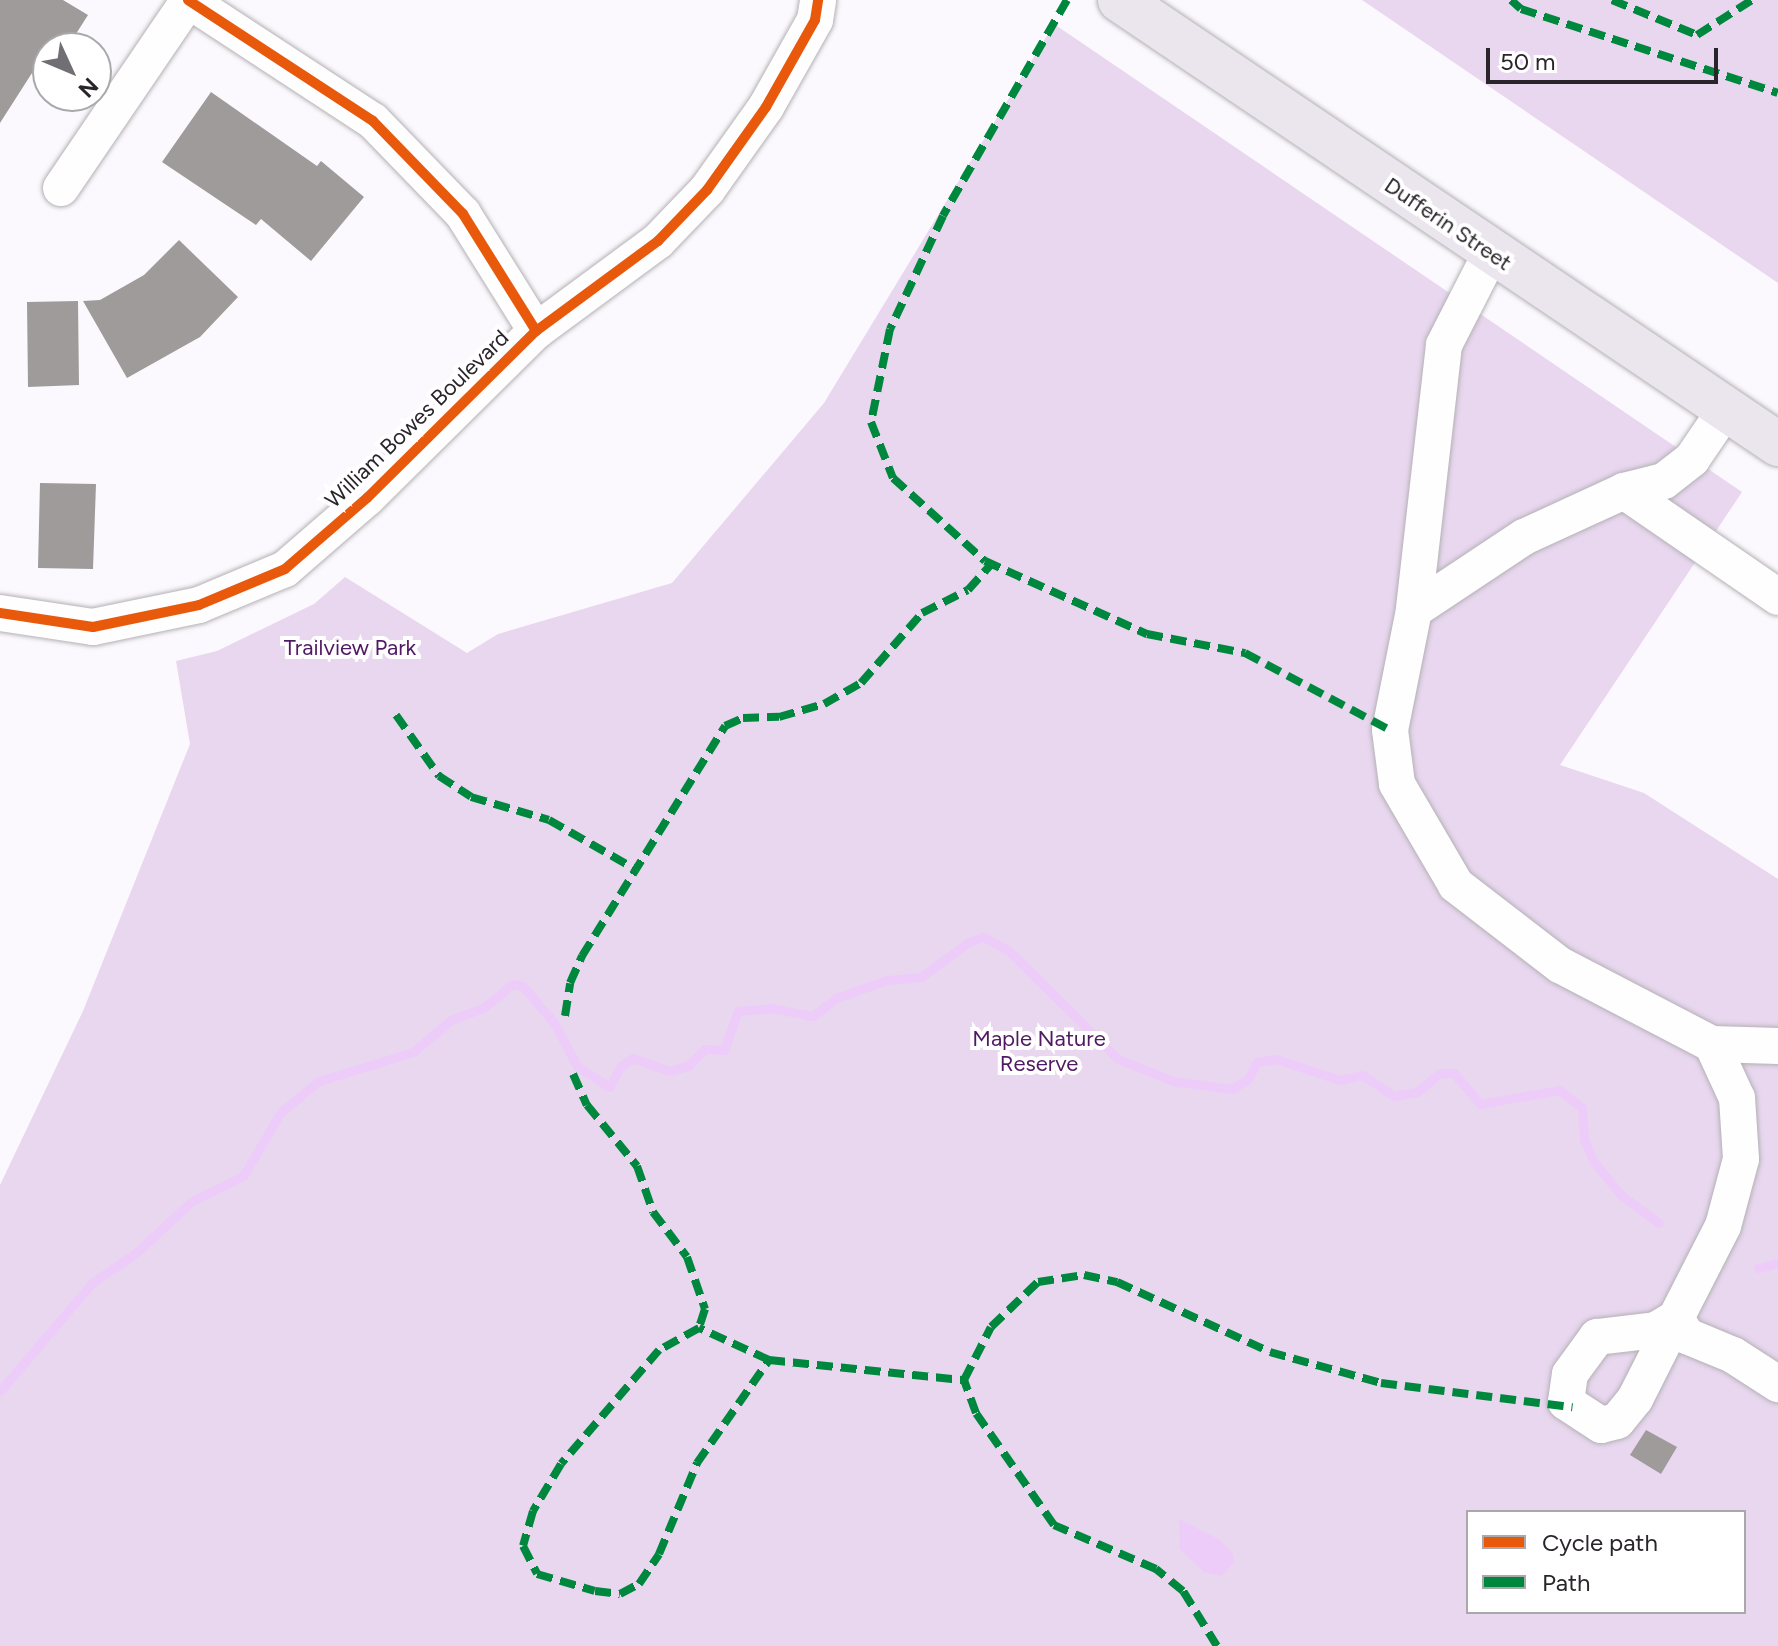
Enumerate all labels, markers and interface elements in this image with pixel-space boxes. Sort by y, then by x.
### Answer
north arrow [32,32,112,112]
scale bar [1490,32,1722,82]
text: 50 m [1500,47,1556,76]
text: N [73,72,104,103]
street label: Dufferin Street [1380,172,1516,276]
street label: William Bowes Boulevard [320,324,514,514]
park label: Trailview Park [284,635,416,661]
park label: Maple Nature Reserve [972,1025,1106,1076]
legend [1466,1510,1746,1614]
text: Cycle path [1542,1528,1658,1557]
text: Path [1542,1568,1590,1597]

